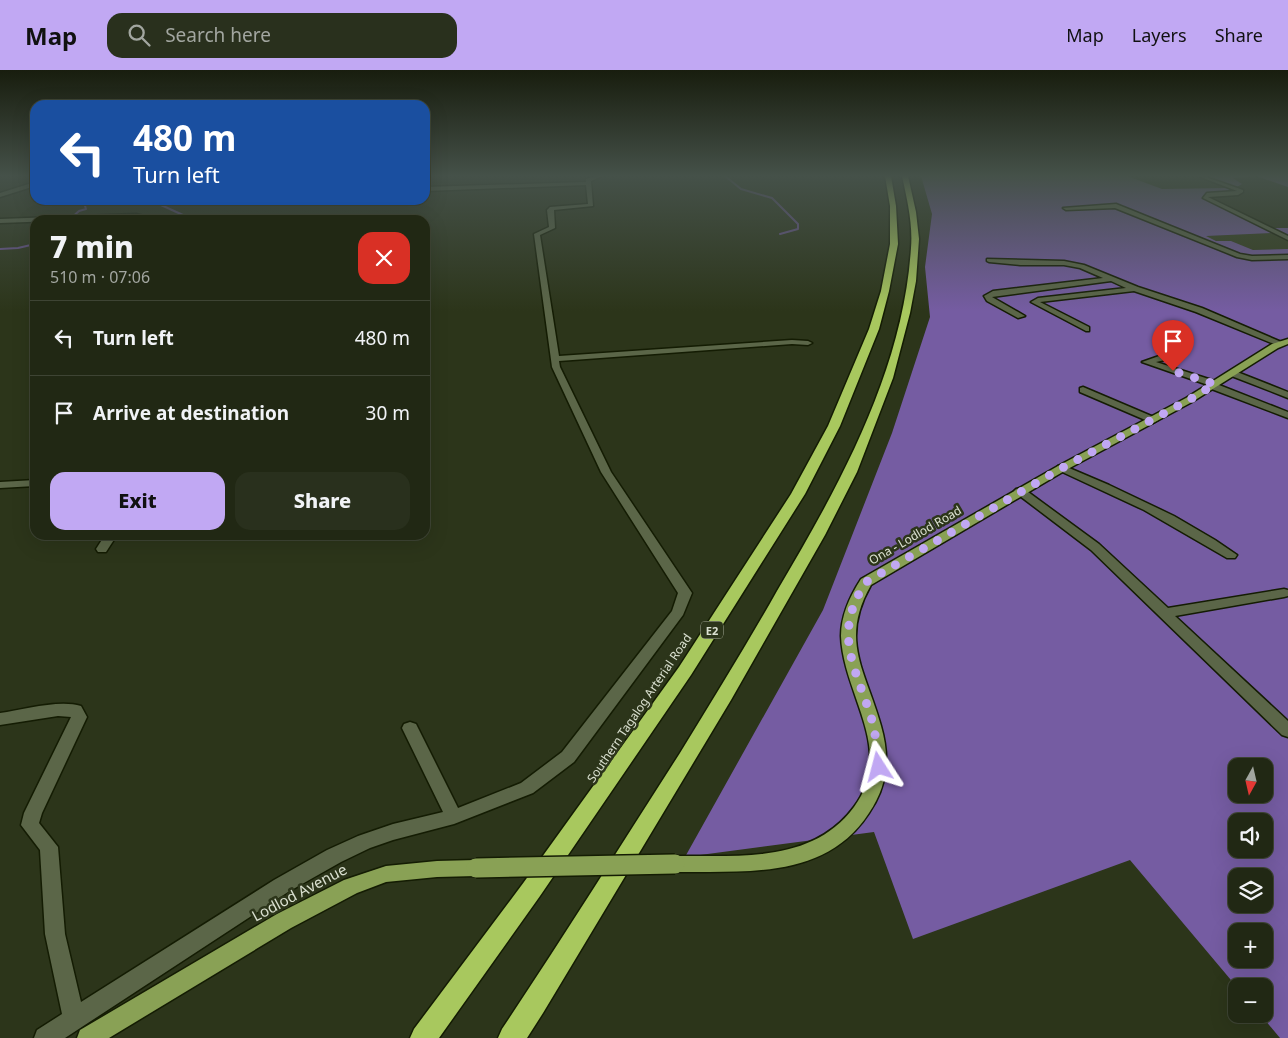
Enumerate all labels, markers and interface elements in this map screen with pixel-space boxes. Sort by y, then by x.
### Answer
search box [107,13,457,58]
text: Map [25,19,77,52]
icon: search [125,21,153,49]
text: Search here [165,22,271,48]
text: Map [1066,23,1104,47]
text: Layers [1132,23,1187,47]
text: Share [1215,23,1263,47]
text: 480 m [133,114,236,161]
icon: left [50,120,115,185]
text: Turn left [133,159,220,189]
text: 7 min [50,226,134,267]
button: close [358,232,410,284]
text: 510 m · 07:06 [50,266,150,288]
pin [1152,320,1194,371]
icon: left [50,324,78,352]
text: Turn left [93,325,174,351]
text: 480 m [355,325,410,351]
icon: arrive [1159,327,1187,355]
icon: arrive [50,399,78,427]
text: Arrive at destination [93,400,289,426]
text: 30 m [366,400,410,426]
button: Exit [50,472,225,530]
button: Share [235,472,410,530]
street label: Ona - Lodlod Road [866,502,964,568]
road number: E2 [701,622,723,638]
street label: Southern Tagalog Arterial Road [583,630,695,786]
position arrow [852,740,904,792]
north arrow [1228,758,1272,802]
map controls [1228,758,1273,1023]
button: sound [1228,813,1273,858]
street label: Lodlod Avenue [248,859,350,925]
button: layers [1228,868,1273,913]
button: + [1228,923,1273,968]
button: − [1228,978,1273,1023]

